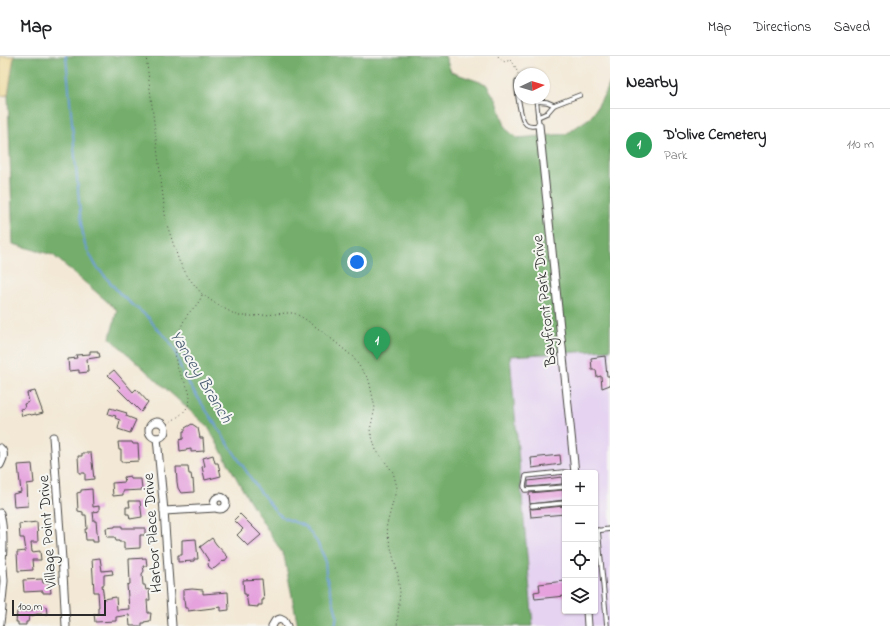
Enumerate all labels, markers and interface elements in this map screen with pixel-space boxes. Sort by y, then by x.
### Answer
text: Map [20,14,52,41]
text: Map [708,17,731,38]
text: Directions [753,17,811,38]
text: Saved [833,17,870,38]
north arrow [514,68,550,104]
text: Nearby [626,70,678,95]
text: D'Olive Cemetery [664,124,766,146]
text: 1 [637,135,641,154]
text: 110 m [847,135,874,154]
text: Park [664,146,688,165]
street label: Bayfront Park Drive [526,233,564,369]
your location [347,252,367,272]
water label: Yancey Branch [162,326,239,429]
pin: 1 [364,327,390,360]
map controls [562,470,598,614]
button: + [562,470,598,506]
street label: Harbor Place Drive [137,471,169,594]
street label: Village Point Drive [32,473,64,590]
button: − [562,506,598,542]
button: locate [562,542,598,578]
button: layers [562,578,598,614]
scale bar [12,598,106,617]
text: 100 m [18,599,42,615]

